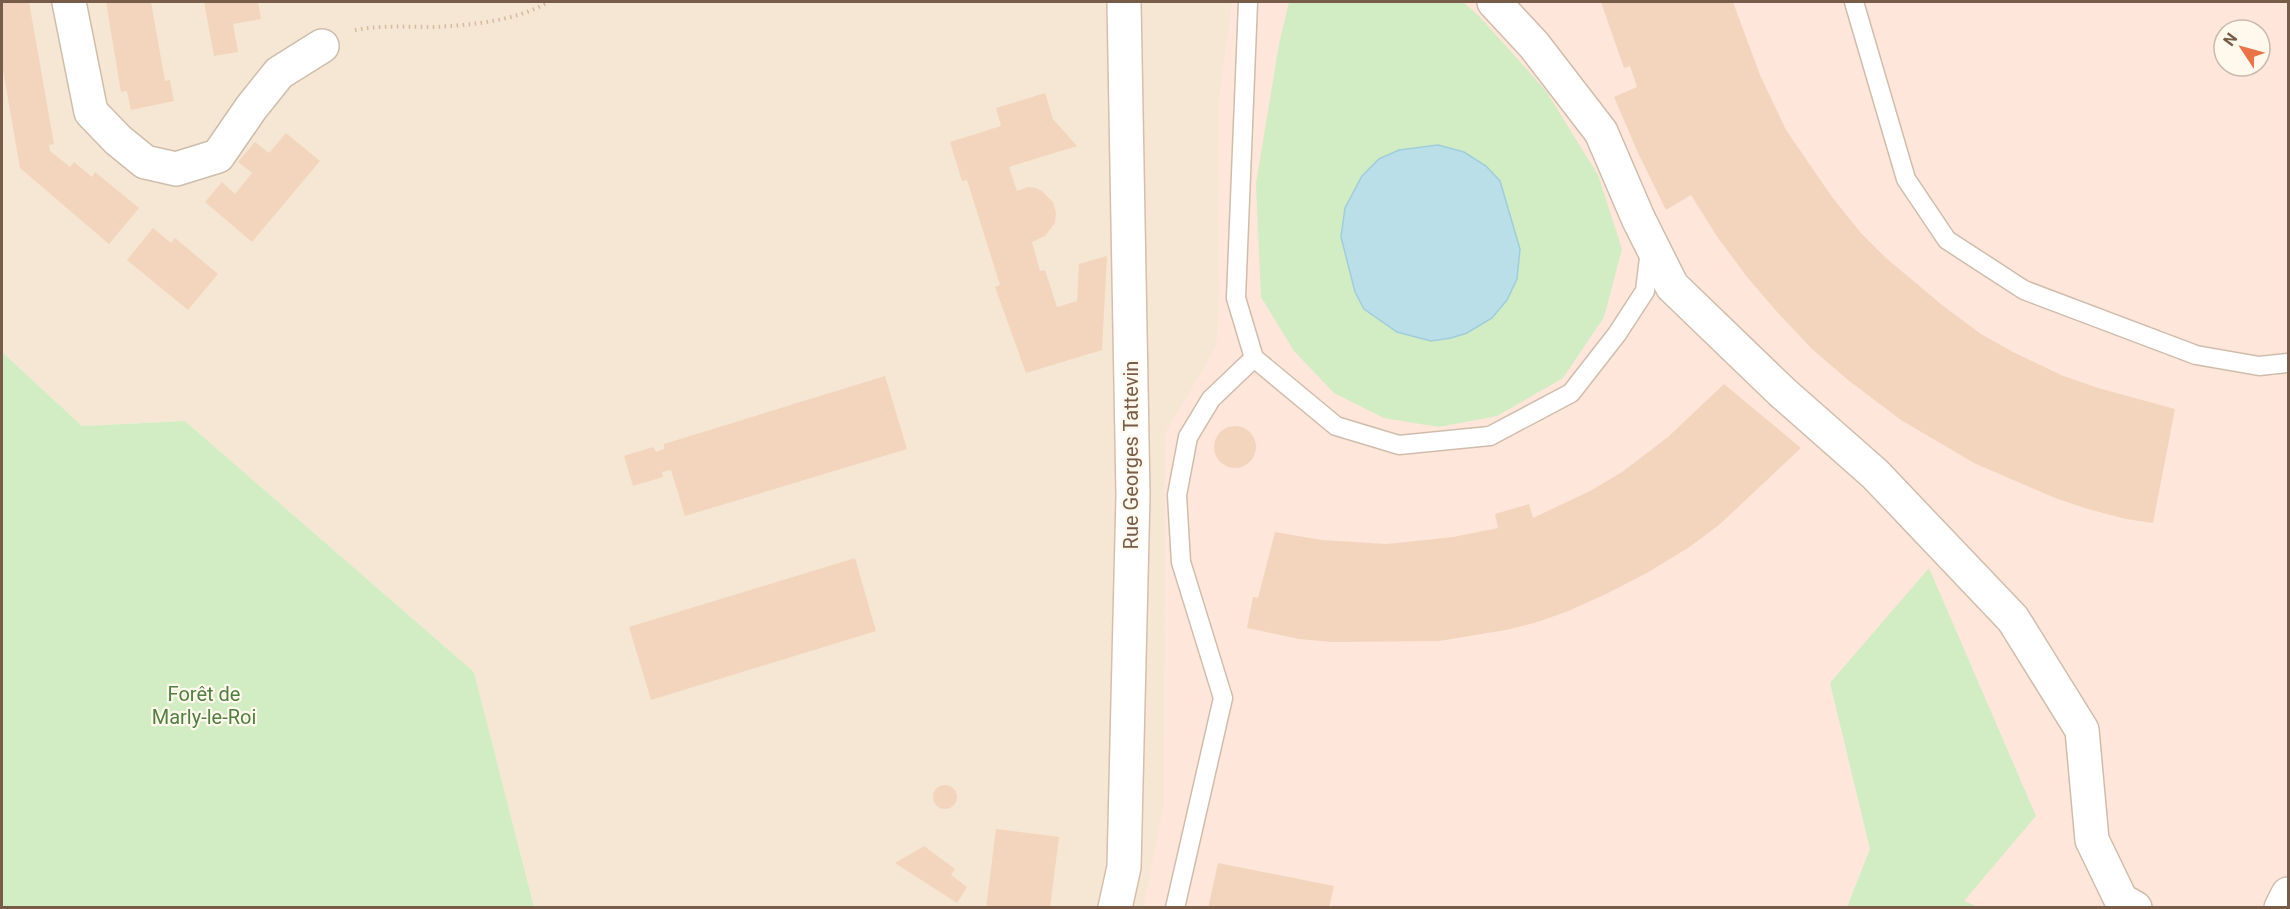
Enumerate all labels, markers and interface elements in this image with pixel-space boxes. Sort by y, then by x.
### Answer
north arrow [2212,18,2272,78]
text: N [2219,29,2241,50]
street label: Rue Georges Tattevin [1119,361,1143,549]
park label: Forêt de Marly-le-Roi [152,682,256,729]

